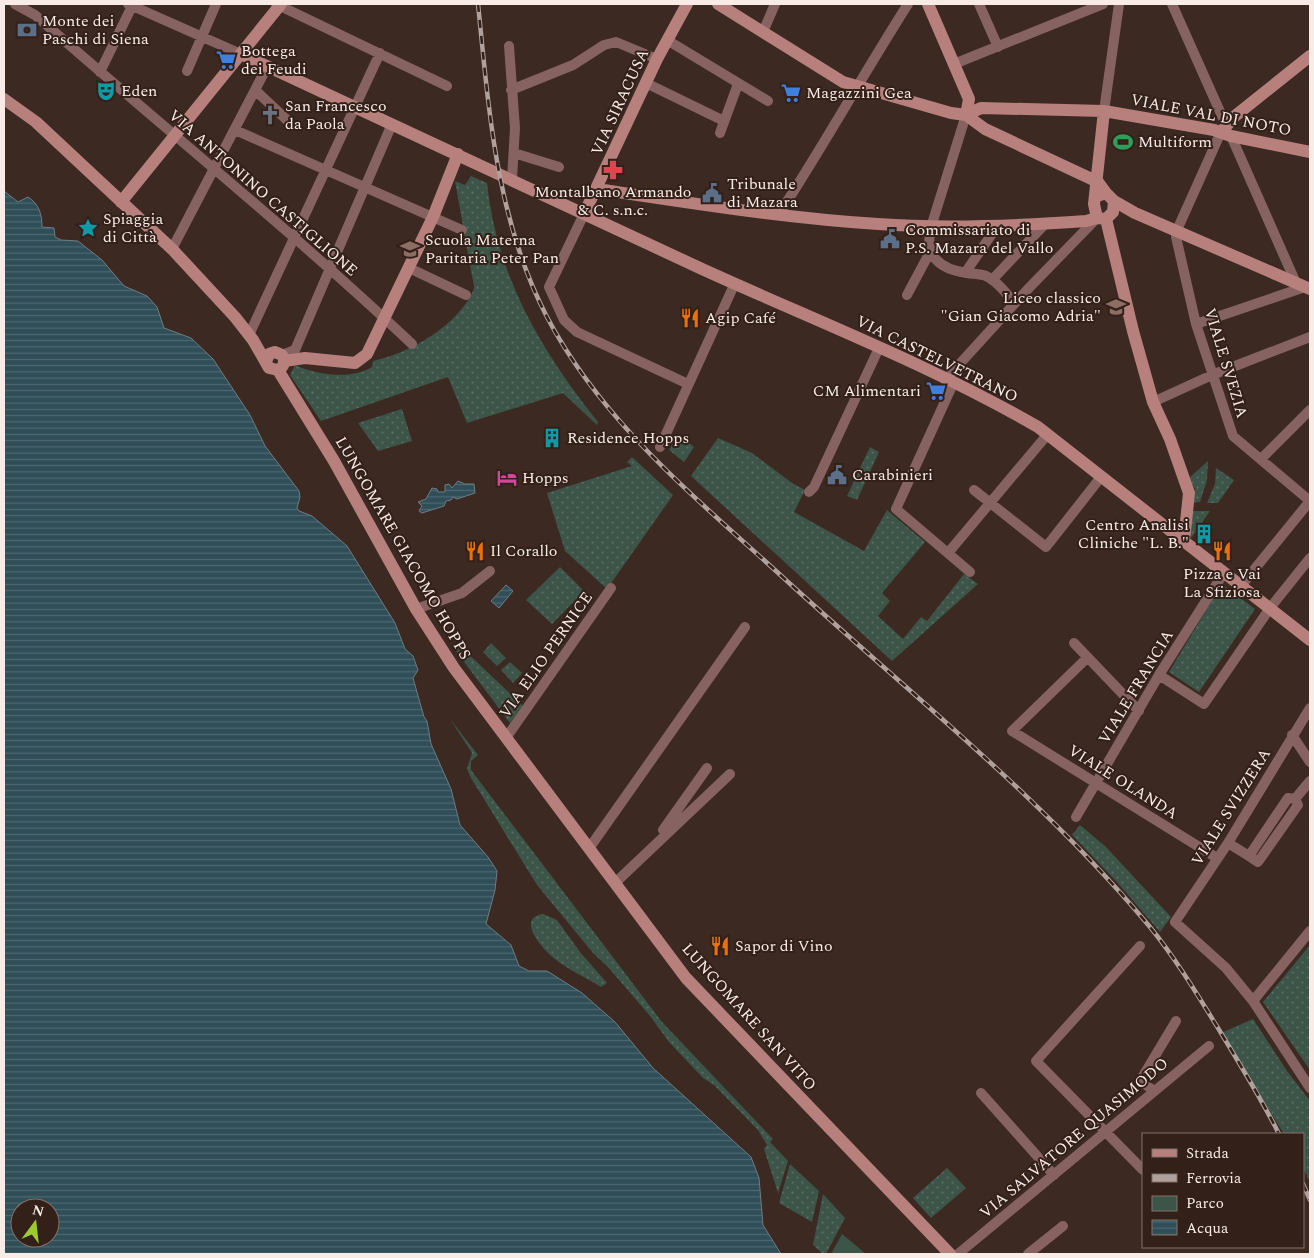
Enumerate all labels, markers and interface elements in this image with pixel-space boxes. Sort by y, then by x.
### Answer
place label: Monte dei Paschi di Siena [42,9,149,51]
bank icon: Monte dei Paschi di Siena [16,19,38,41]
place label: Bottega dei Feudi [241,39,307,81]
street label: VIA SIRACUSA [585,45,655,159]
supermarket icon: Bottega dei Feudi [215,49,237,71]
place label: Eden [121,79,157,103]
theatre icon: Eden [95,80,117,102]
place label: Magazzini Gea [806,81,912,105]
supermarket icon: Magazzini Gea [780,82,802,104]
street label: VIALE VAL DI NOTO [1129,88,1293,142]
place label: San Francesco da Paola [285,94,387,136]
street label: VIA ANTONINO CASTIGLIONE [163,104,363,282]
church icon: San Francesco da Paola [259,104,281,126]
place label: Multiform [1138,130,1212,154]
sports icon: Multiform [1112,131,1134,153]
pharmacy icon: Montalbano Armando & C. s.n.c. [602,159,624,181]
place label: Tribunale di Mazara [727,172,798,214]
place label: Montalbano Armando & C. s.n.c. [535,180,691,222]
public building icon: Tribunale di Mazara [701,182,723,204]
place label: Spiaggia di Città [103,207,163,249]
place icon: Spiaggia di Città [77,217,99,239]
place label: Commissariato di P.S. Mazara del Vallo [905,218,1053,260]
place label: Scuola Materna Paritaria Peter Pan [425,228,559,270]
public building icon: Commissariato di P.S. Mazara del Vallo [879,228,901,250]
school or university icon: Scuola Materna Paritaria Peter Pan [399,238,421,260]
place label: Liceo classico "Gian Giacomo Adria" [941,286,1101,328]
school or university icon: Liceo classico "Gian Giacomo Adria" [1105,296,1127,318]
street label: VIALE SVEZIA [1198,305,1254,421]
place label: Agip Café [705,306,776,330]
restaurant icon: Agip Café [679,307,701,329]
street label: VIA CASTELVETRANO [852,309,1022,409]
place label: CM Alimentari [813,379,921,403]
supermarket icon: CM Alimentari [925,380,947,402]
place label: Residence Hopps [567,426,689,450]
building icon: Residence Hopps [541,427,563,449]
street label: LUNGOMARE GIACOMO HOPPS [329,432,477,664]
place label: Carabinieri [852,463,933,487]
public building icon: Carabinieri [826,464,848,486]
place label: Hopps [522,466,569,490]
hotel icon: Hopps [496,467,518,489]
place label: Centro Analisi Cliniche "L. B." [1078,513,1189,555]
building icon: Centro Analisi Cliniche "L. B." [1193,523,1215,545]
place label: Il Corallo [490,539,558,563]
restaurant icon: Il Corallo [464,540,486,562]
restaurant icon: Pizza e Vai La Sfiziosa [1211,540,1233,562]
place label: Pizza e Vai La Sfiziosa [1183,562,1261,604]
street label: VIA ELIO PERNICE [493,587,599,723]
street label: VIALE FRANCIA [1092,625,1180,749]
street label: VIALE OLANDA [1063,739,1183,825]
street label: VIALE SVIZZERA [1185,744,1277,870]
place label: Sapor di Vino [735,934,833,958]
restaurant icon: Sapor di Vino [709,935,731,957]
street label: LUNGOMARE SAN VITO [676,938,822,1096]
street label: VIA SALVATORE QUASIMODO [974,1052,1174,1224]
legend [1142,1133,1304,1248]
text: Strada [1186,1142,1229,1165]
text: Ferrovia [1186,1167,1242,1190]
text: Parco [1186,1192,1224,1215]
north arrow [10,1198,60,1248]
text: N [30,1199,46,1223]
text: Acqua [1186,1217,1229,1240]

